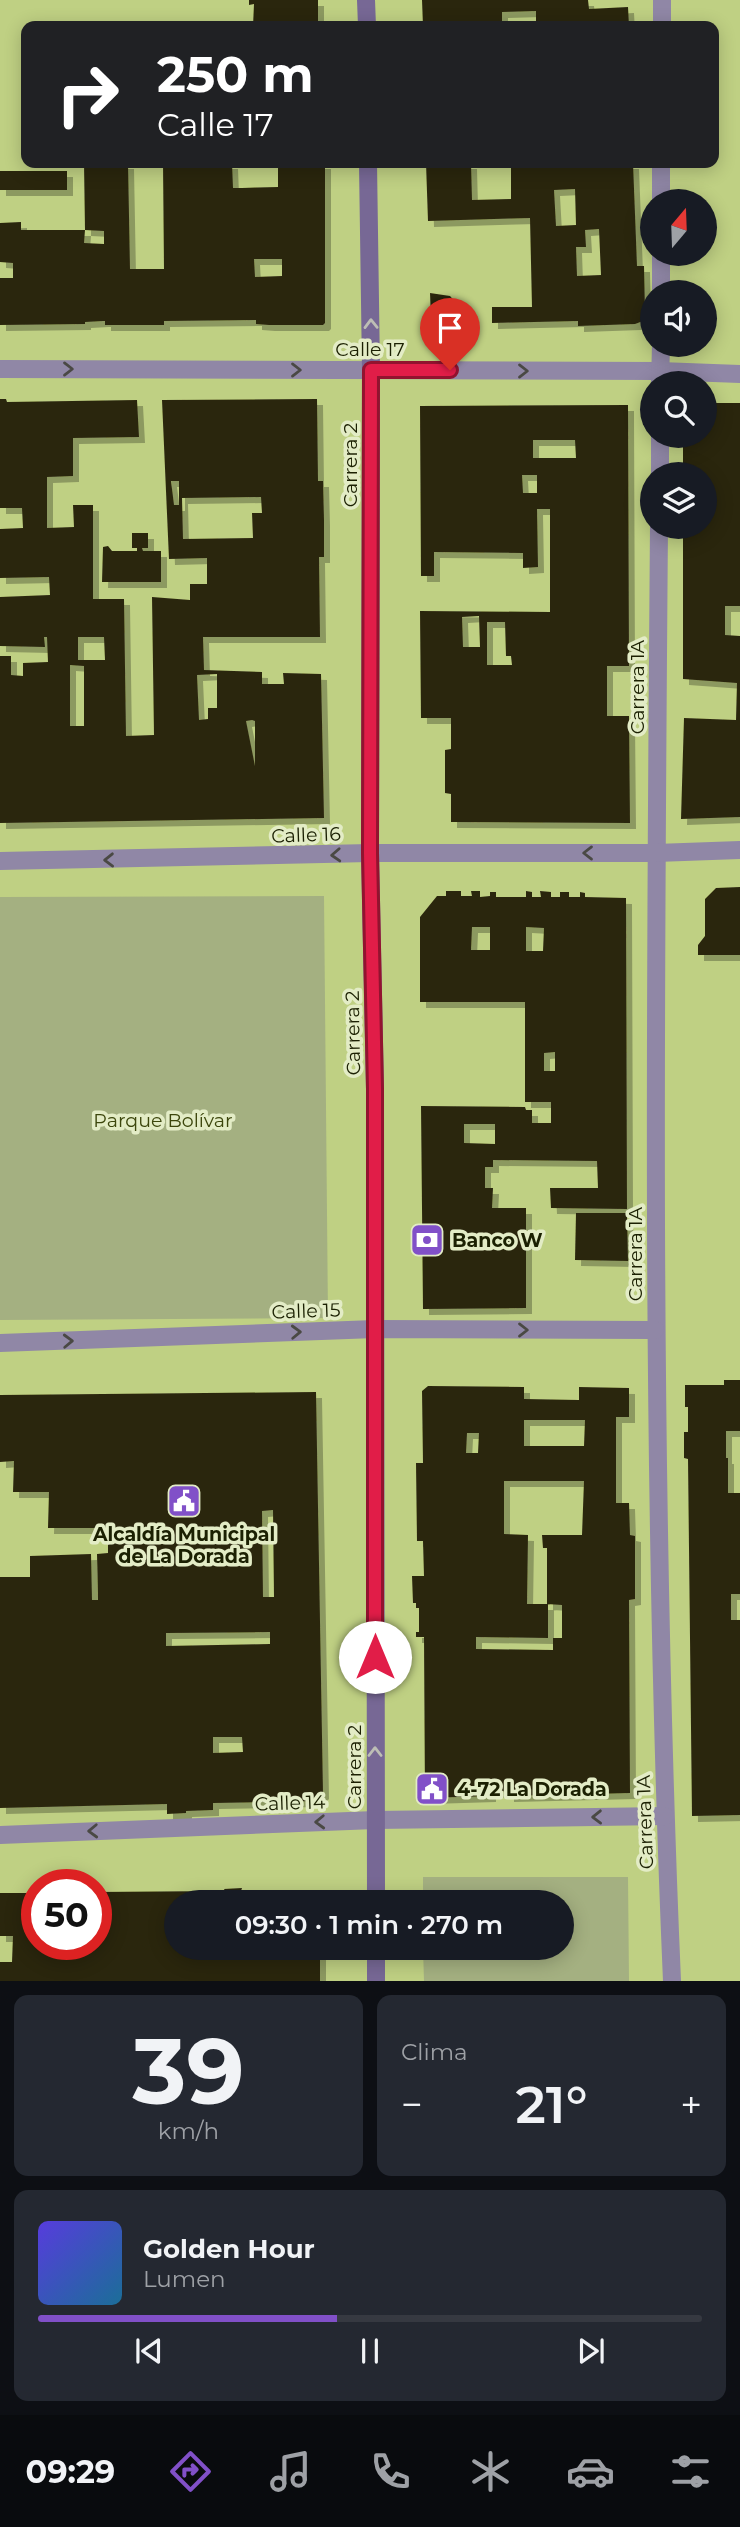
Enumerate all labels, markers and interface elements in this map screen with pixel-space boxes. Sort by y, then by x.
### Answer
text: 250 m [157,45,314,104]
icon: right [42,49,133,140]
text: Calle 17 [157,105,274,144]
north arrow [640,189,718,266]
map controls [640,189,717,539]
button: sound [640,280,717,357]
pin [420,298,480,370]
icon: arrive [431,309,469,347]
one-way arrow [363,318,378,329]
street label: Calle 17 [335,338,405,361]
one-way arrow [63,361,74,377]
one-way arrow [291,362,301,378]
one-way arrow [518,363,529,379]
button: search [640,371,717,448]
street label: Carrera 2 [339,422,362,507]
button: layers [640,462,717,539]
street label: Carrera 1A [626,639,649,734]
street label: Calle 16 [271,822,341,848]
one-way arrow [582,845,593,861]
one-way arrow [330,848,341,863]
one-way arrow [103,852,114,867]
street label: Carrera 2 [341,990,365,1076]
park label: Parque Bolívar [93,1109,233,1132]
street label: Carrera 1A [624,1206,647,1301]
bank icon: Banco W [408,1221,446,1259]
place label: Banco W [452,1229,542,1252]
street label: Calle 15 [271,1298,341,1324]
one-way arrow [518,1322,529,1338]
one-way arrow [290,1325,301,1340]
one-way arrow [63,1333,74,1348]
public building icon: Alcaldía Municipal de La Dorada [165,1482,203,1520]
place label: Alcaldía Municipal de La Dorada [92,1523,275,1568]
position arrow [338,1620,412,1694]
street label: Carrera 2 [343,1724,366,1809]
one-way arrow [367,1746,383,1757]
public building icon: 4-72 La Dorada [413,1770,451,1808]
street label: Carrera 1A [632,1774,658,1870]
place label: 4-72 La Dorada [457,1778,607,1801]
street label: Calle 14 [254,1790,326,1816]
one-way arrow [591,1809,602,1825]
one-way arrow [315,1815,326,1830]
one-way arrow [87,1824,98,1839]
speed limit sign: 50 [21,1869,112,1960]
text: 09:30 · 1 min · 270 m [235,1909,503,1941]
text: 39 [133,2016,244,2127]
text: Clima [401,2038,468,2066]
text: 21° [516,2073,587,2136]
text: − [401,2081,423,2128]
text: + [680,2081,702,2128]
text: km/h [158,2117,219,2145]
text: Golden Hour [143,2233,315,2265]
text: Lumen [143,2265,226,2293]
icon: previous [130,2332,168,2370]
icon: pause [351,2332,389,2370]
icon: next [572,2332,610,2370]
icon: directions [166,2447,215,2496]
icon: music [266,2447,315,2496]
icon: phone [366,2447,415,2496]
icon: climate [466,2447,515,2496]
icon: car [566,2447,615,2496]
icon: filters [666,2447,715,2496]
text: 09:29 [25,2452,115,2491]

